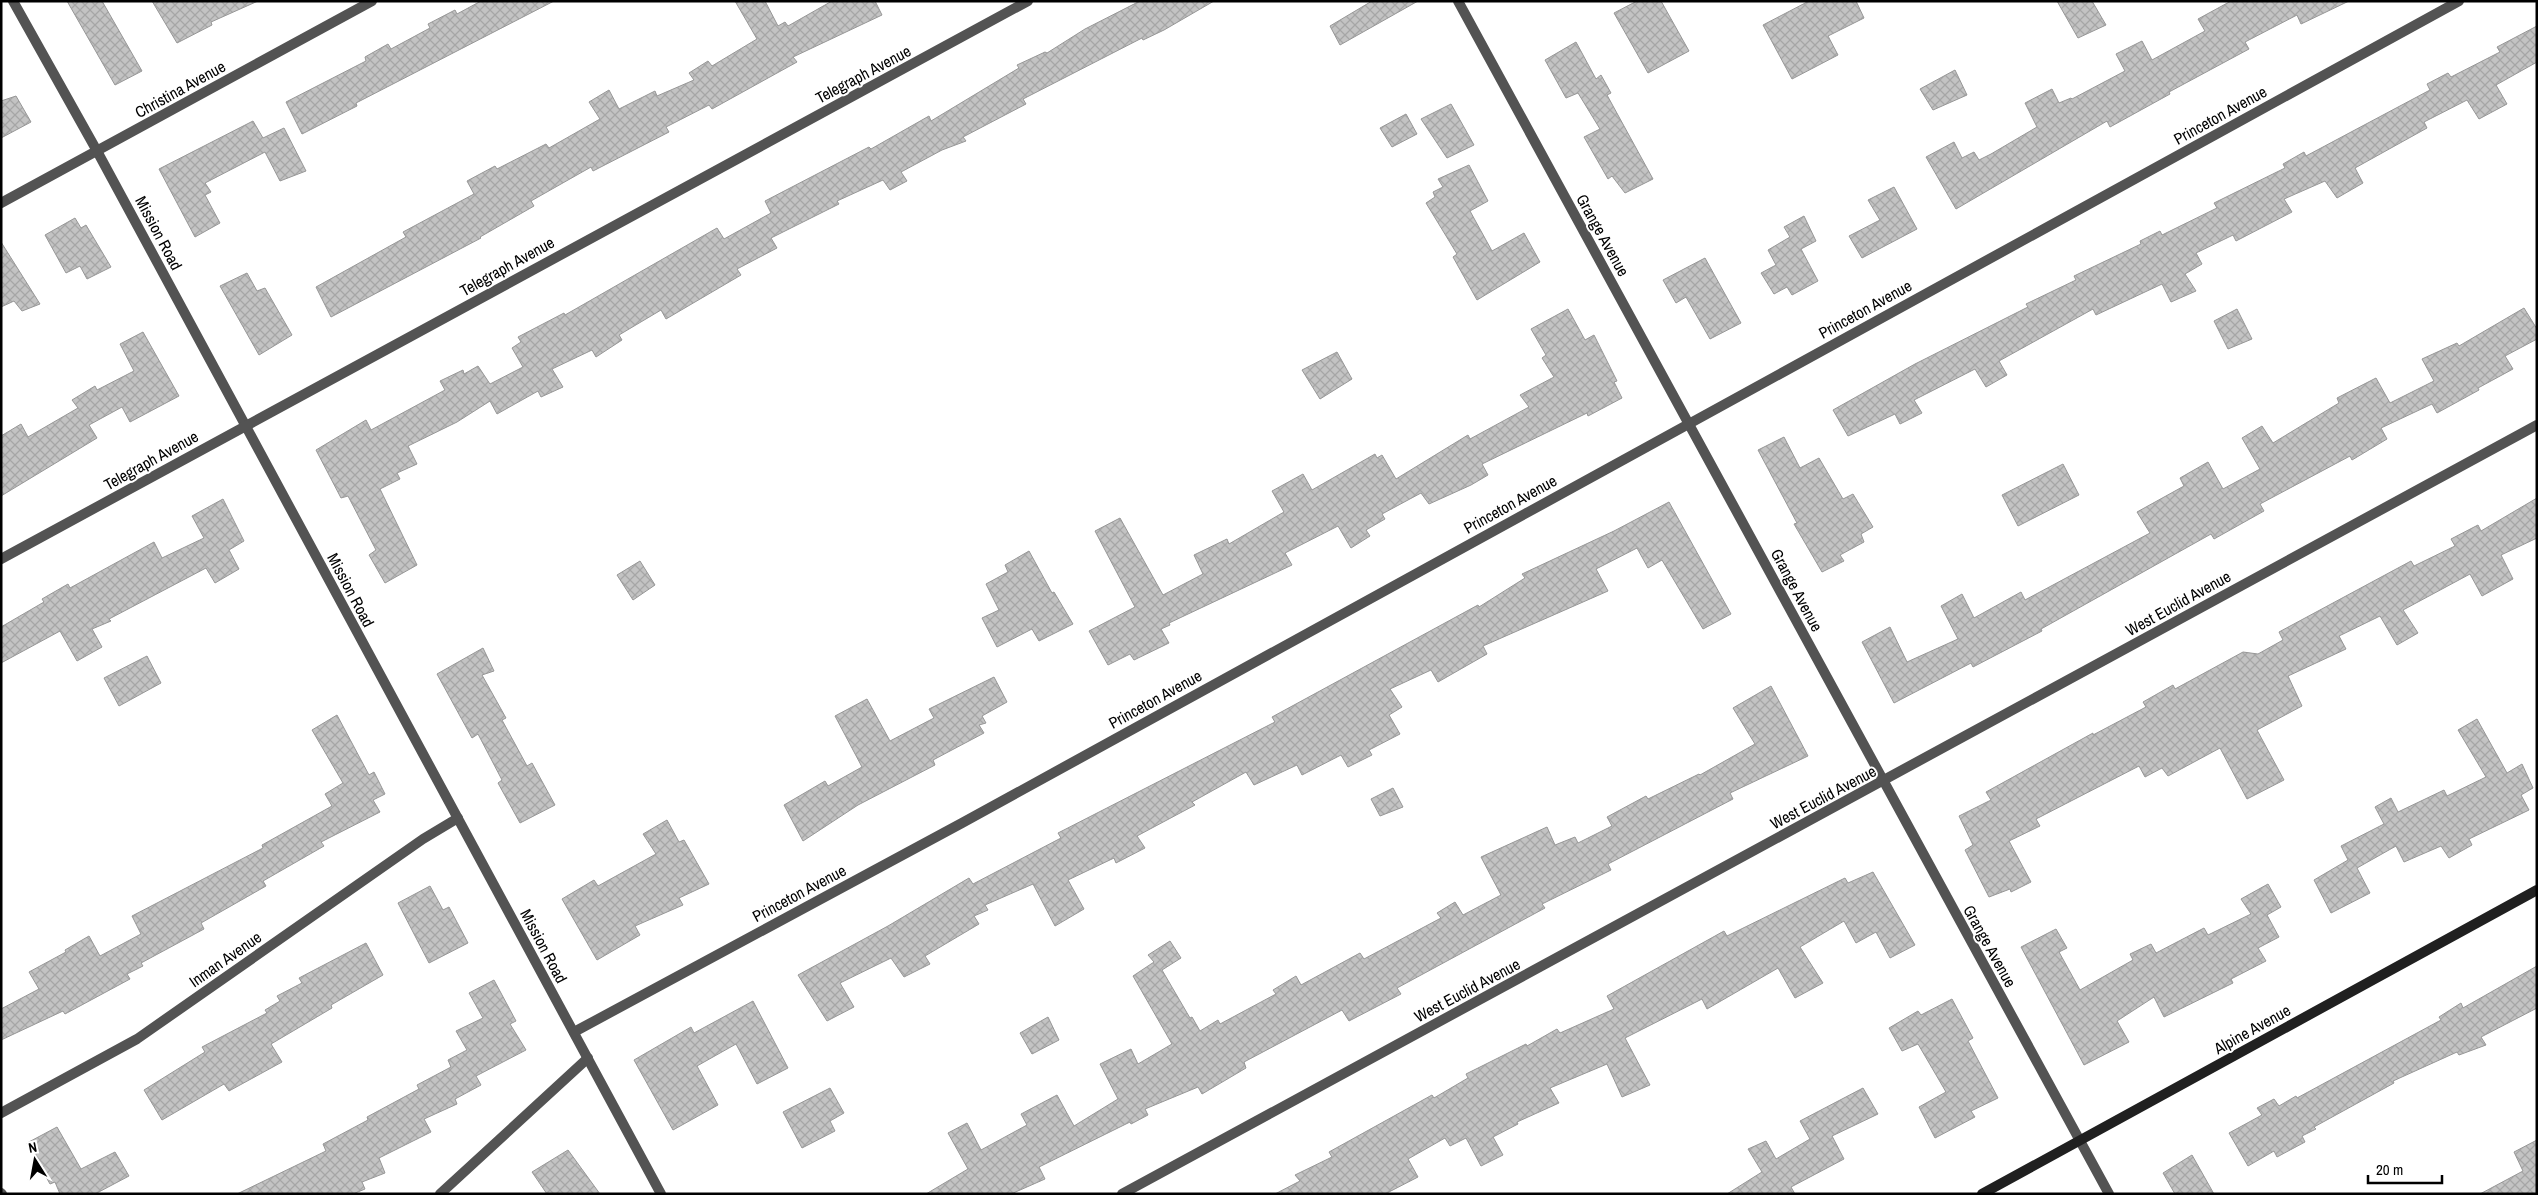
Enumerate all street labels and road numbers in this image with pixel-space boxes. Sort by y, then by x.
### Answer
street label: Telegraph Avenue [812,40,914,108]
street label: Christina Avenue [131,55,229,123]
street label: Princeton Avenue [2169,80,2271,150]
street label: Grange Avenue [1571,190,1635,280]
street label: Mission Road [130,192,188,274]
street label: Telegraph Avenue [456,231,558,301]
street label: Princeton Avenue [1814,274,1916,344]
street label: Telegraph Avenue [100,425,202,495]
street label: Princeton Avenue [1459,469,1561,539]
street label: Grange Avenue [1766,545,1828,635]
street label: Mission Road [322,549,380,631]
street label: West Euclid Avenue [2122,565,2234,641]
street label: Princeton Avenue [1104,664,1206,734]
street label: West Euclid Avenue [1766,760,1880,834]
street label: Princeton Avenue [748,859,850,927]
street label: Grange Avenue [1958,901,2022,991]
street label: Mission Road [515,905,573,987]
street label: Inman Avenue [184,926,266,992]
street label: West Euclid Avenue [1410,953,1524,1027]
street label: Alpine Avenue [2209,999,2294,1060]

